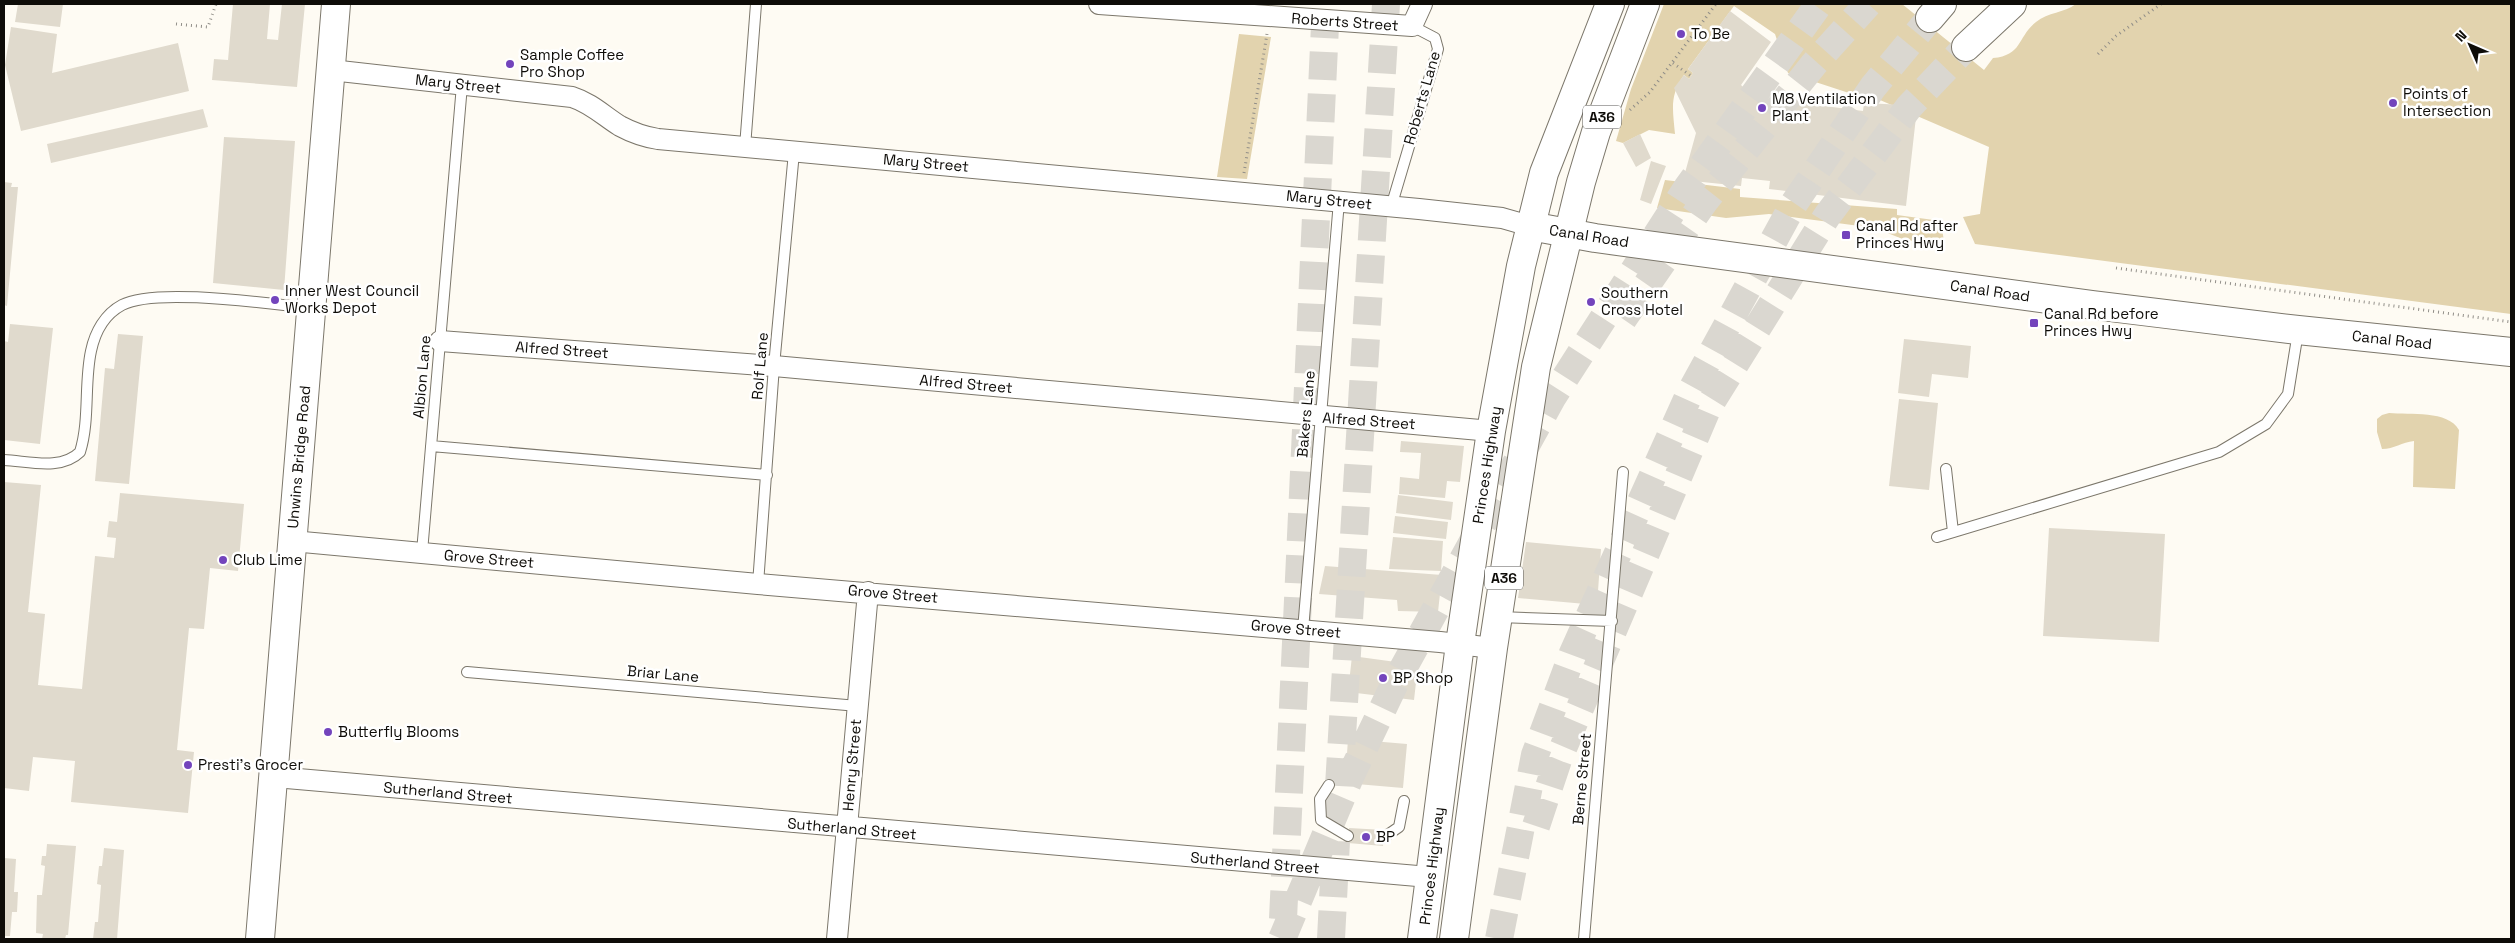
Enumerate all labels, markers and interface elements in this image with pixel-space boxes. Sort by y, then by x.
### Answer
street label: Roberts Street [1291,8,1399,35]
north arrow [2445,20,2495,70]
place label: To Be [1691,24,1730,43]
text: N [2451,26,2470,45]
marker: To Be [1675,28,1687,40]
place label: Sample Coffee Pro Shop [520,45,624,81]
street label: Roberts Lane [1399,49,1444,147]
marker: Sample Coffee Pro Shop [504,58,516,70]
street label: Mary Street [414,70,502,97]
place label: Points of Intersection [2403,84,2491,120]
place label: M8 Ventilation Plant [1772,89,1876,125]
marker: Points of Intersection [2387,97,2399,109]
marker: M8 Ventilation Plant [1756,102,1768,114]
road number: A36 [1583,105,1621,128]
street label: Mary Street [882,149,970,176]
street label: Mary Street [1285,186,1373,213]
place label: Canal Rd after Princes Hwy [1856,216,1959,252]
street label: Canal Road [1548,220,1630,251]
marker: Canal Rd after Princes Hwy [1840,229,1852,241]
street label: Canal Road [1949,275,2031,306]
place label: Inner West Council Works Depot [285,281,419,317]
place label: Southern Cross Hotel [1601,283,1683,319]
marker: Inner West Council Works Depot [269,294,281,306]
marker: Southern Cross Hotel [1585,296,1597,308]
place label: Canal Rd before Princes Hwy [2044,304,2159,340]
marker: Canal Rd before Princes Hwy [2028,317,2040,329]
street label: Canal Road [2351,326,2433,353]
street label: Rolf Lane [747,331,772,401]
street label: Albion Lane [408,334,435,419]
street label: Alfred Street [515,337,609,362]
street label: Alfred Street [919,370,1013,397]
street label: Bakers Lane [1292,370,1319,458]
street label: Unwins Bridge Road [283,384,314,529]
street label: Princes Highway [1468,405,1505,525]
street label: Alfred Street [1322,408,1416,433]
street label: Grove Street [443,545,535,572]
place label: Club Lime [233,550,303,569]
marker: Club Lime [217,554,229,566]
road number: A36 [1485,566,1523,590]
street label: Grove Street [847,580,939,607]
street label: Grove Street [1250,615,1342,642]
street label: Briar Lane [626,661,700,686]
place label: BP Shop [1393,668,1453,687]
marker: BP Shop [1377,672,1389,684]
street label: Henry Street [838,718,865,812]
place label: Butterfly Blooms [338,722,459,741]
marker: Butterfly Blooms [322,726,334,738]
street label: Berne Street [1568,732,1595,826]
place label: Presti's Grocer [198,755,303,774]
marker: Presti's Grocer [182,759,194,771]
street label: Sutherland Street [383,777,514,808]
street label: Princes Highway [1415,806,1448,926]
street label: Sutherland Street [787,813,918,844]
place label: BP [1376,827,1395,846]
marker: BP [1360,831,1372,843]
street label: Sutherland Street [1190,847,1321,878]

